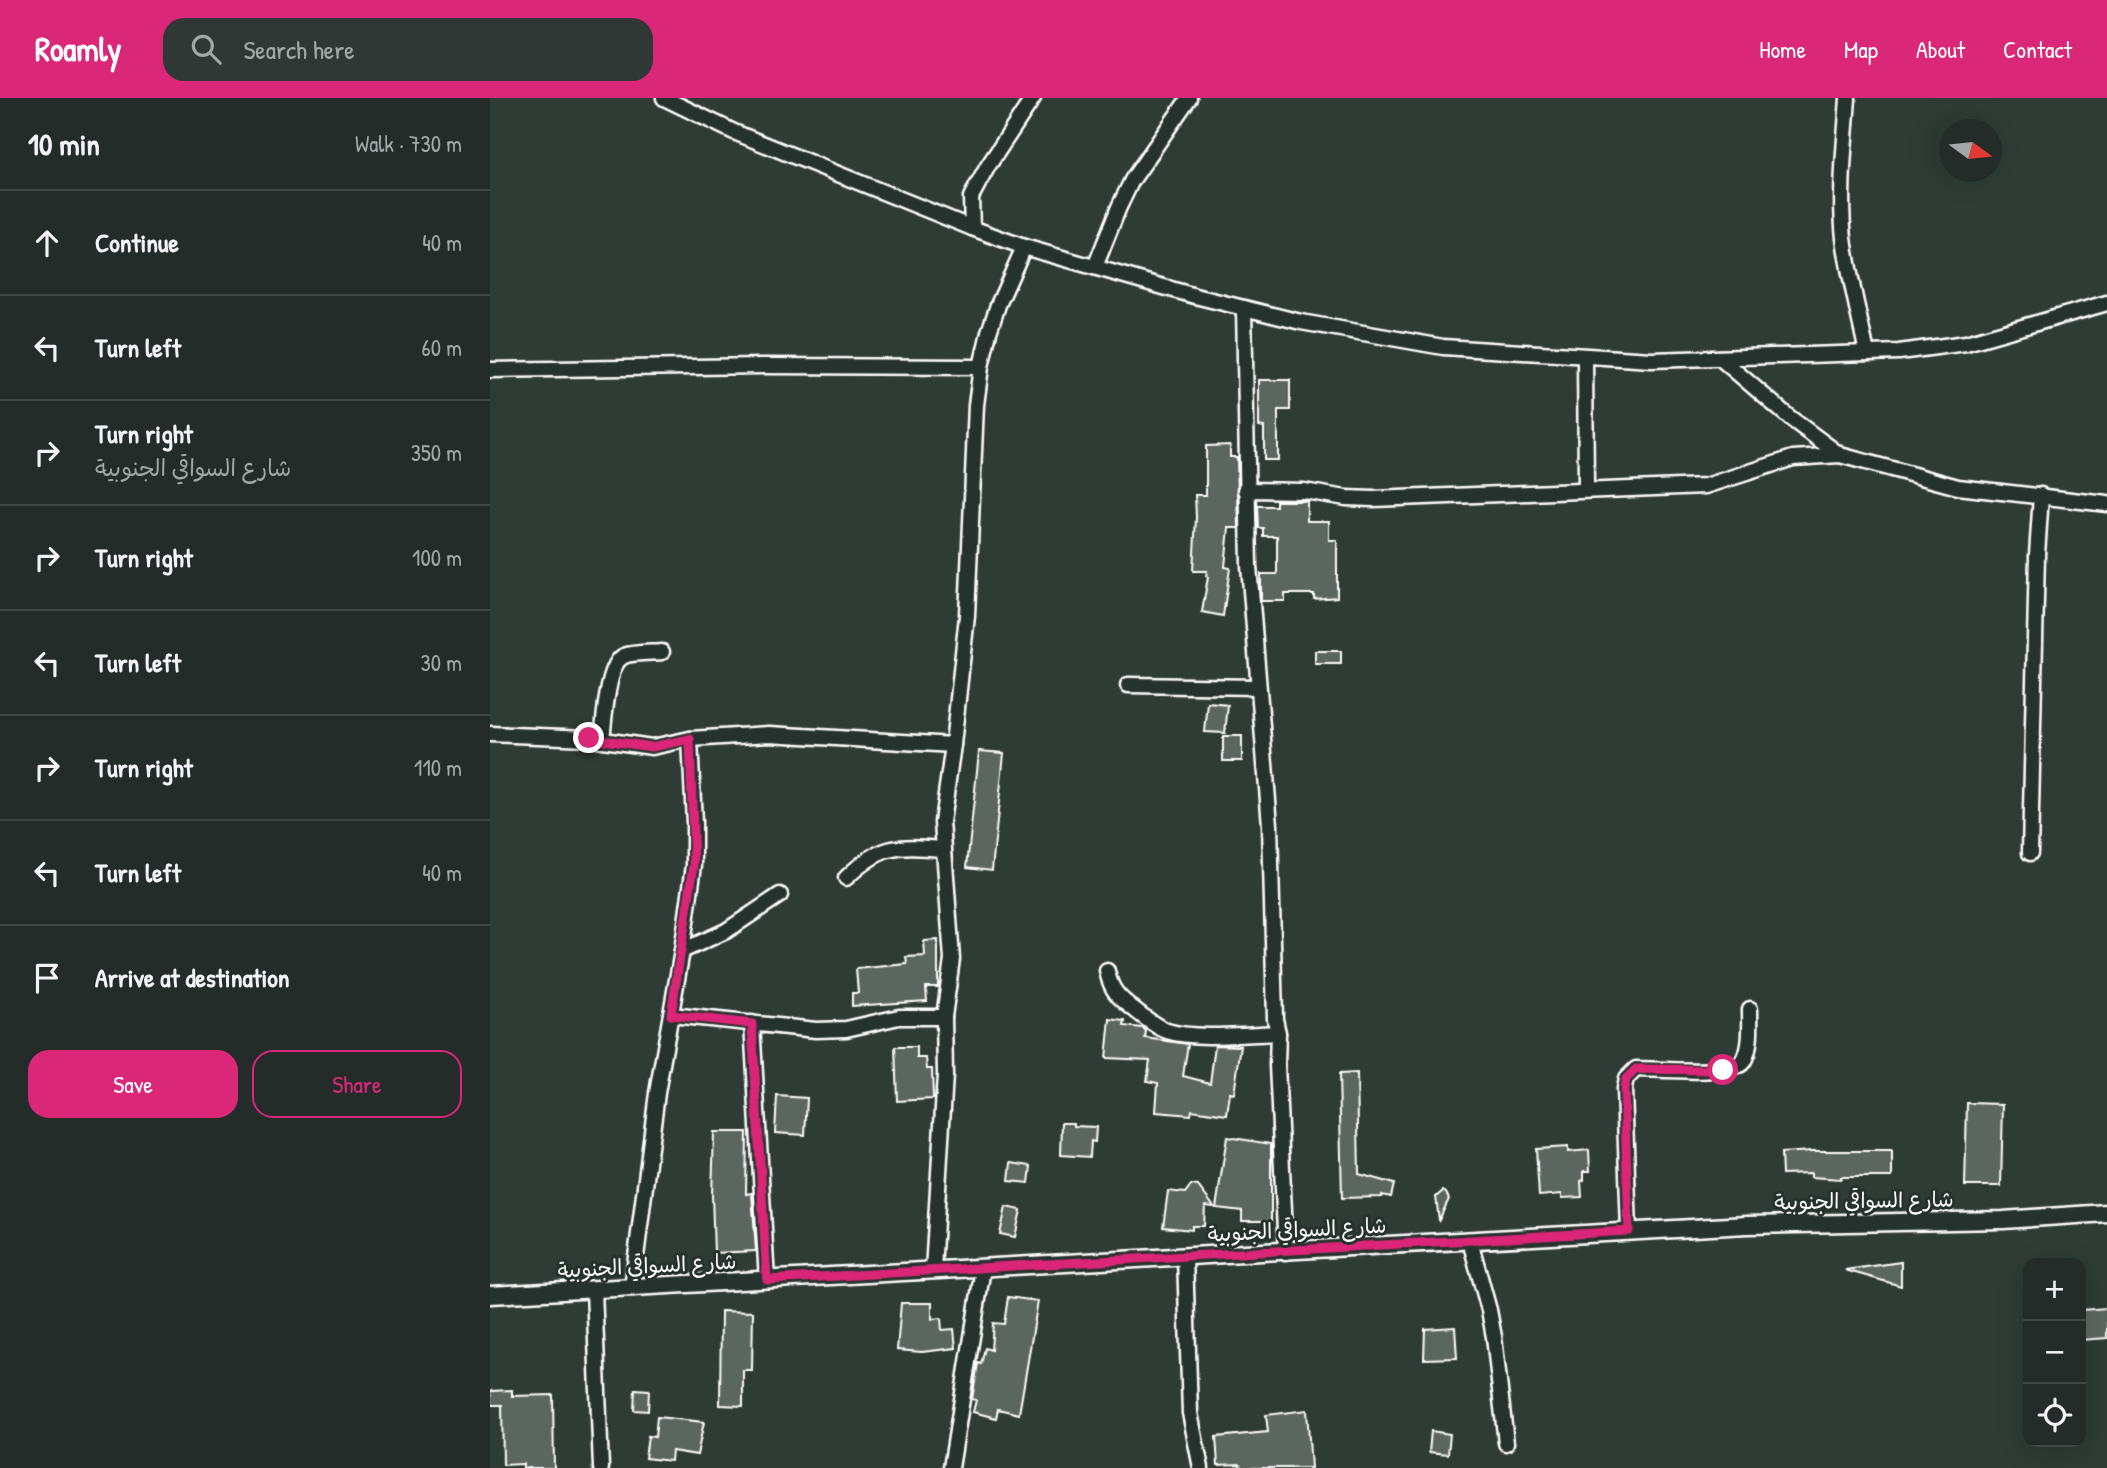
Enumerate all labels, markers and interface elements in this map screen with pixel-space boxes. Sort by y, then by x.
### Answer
search box [163,18,653,81]
text: Roamly [35,27,121,71]
icon: search [187,30,225,68]
text: Search here [243,32,355,67]
text: Home [1759,33,1806,65]
text: Map [1844,33,1878,65]
text: About [1916,33,1965,65]
text: Contact [2003,33,2072,65]
north arrow [1939,119,2002,182]
text: 10 min [28,124,100,164]
text: Walk · 730 m [355,128,462,159]
icon: ahead [28,224,66,262]
text: Continue [95,225,179,260]
text: 40 m [422,227,462,258]
icon: left [28,329,66,367]
text: Turn left [95,330,181,365]
text: 60 m [422,332,462,363]
text: Turn right [95,416,193,451]
icon: right [28,434,66,472]
text: 350 m [411,437,462,468]
text: شارع السواقي الجنوبية [95,452,291,483]
icon: right [28,539,66,577]
text: Turn right [95,540,193,575]
text: 100 m [412,542,462,573]
icon: left [28,644,66,682]
text: Turn left [95,645,181,680]
text: 30 m [420,647,462,678]
route end [573,722,604,753]
icon: right [28,749,66,787]
text: Turn right [95,750,193,785]
text: 110 m [414,752,462,783]
icon: left [28,854,66,892]
text: Turn left [95,855,181,890]
text: 40 m [422,857,462,888]
icon: arrive [28,959,66,997]
text: Arrive at destination [95,960,290,995]
button: Save [28,1050,238,1118]
button: Share [252,1050,462,1118]
route start [1707,1054,1738,1085]
street label: شارع السواقي الجنوبية [1774,1184,1954,1218]
street label: شارع السواقي الجنوبية [1207,1210,1387,1250]
street label: شارع السواقي الجنوبية [557,1246,737,1286]
map controls [2023,1258,2086,1447]
button: + [2023,1258,2086,1321]
button: − [2023,1321,2086,1384]
button: locate [2023,1384,2086,1447]

